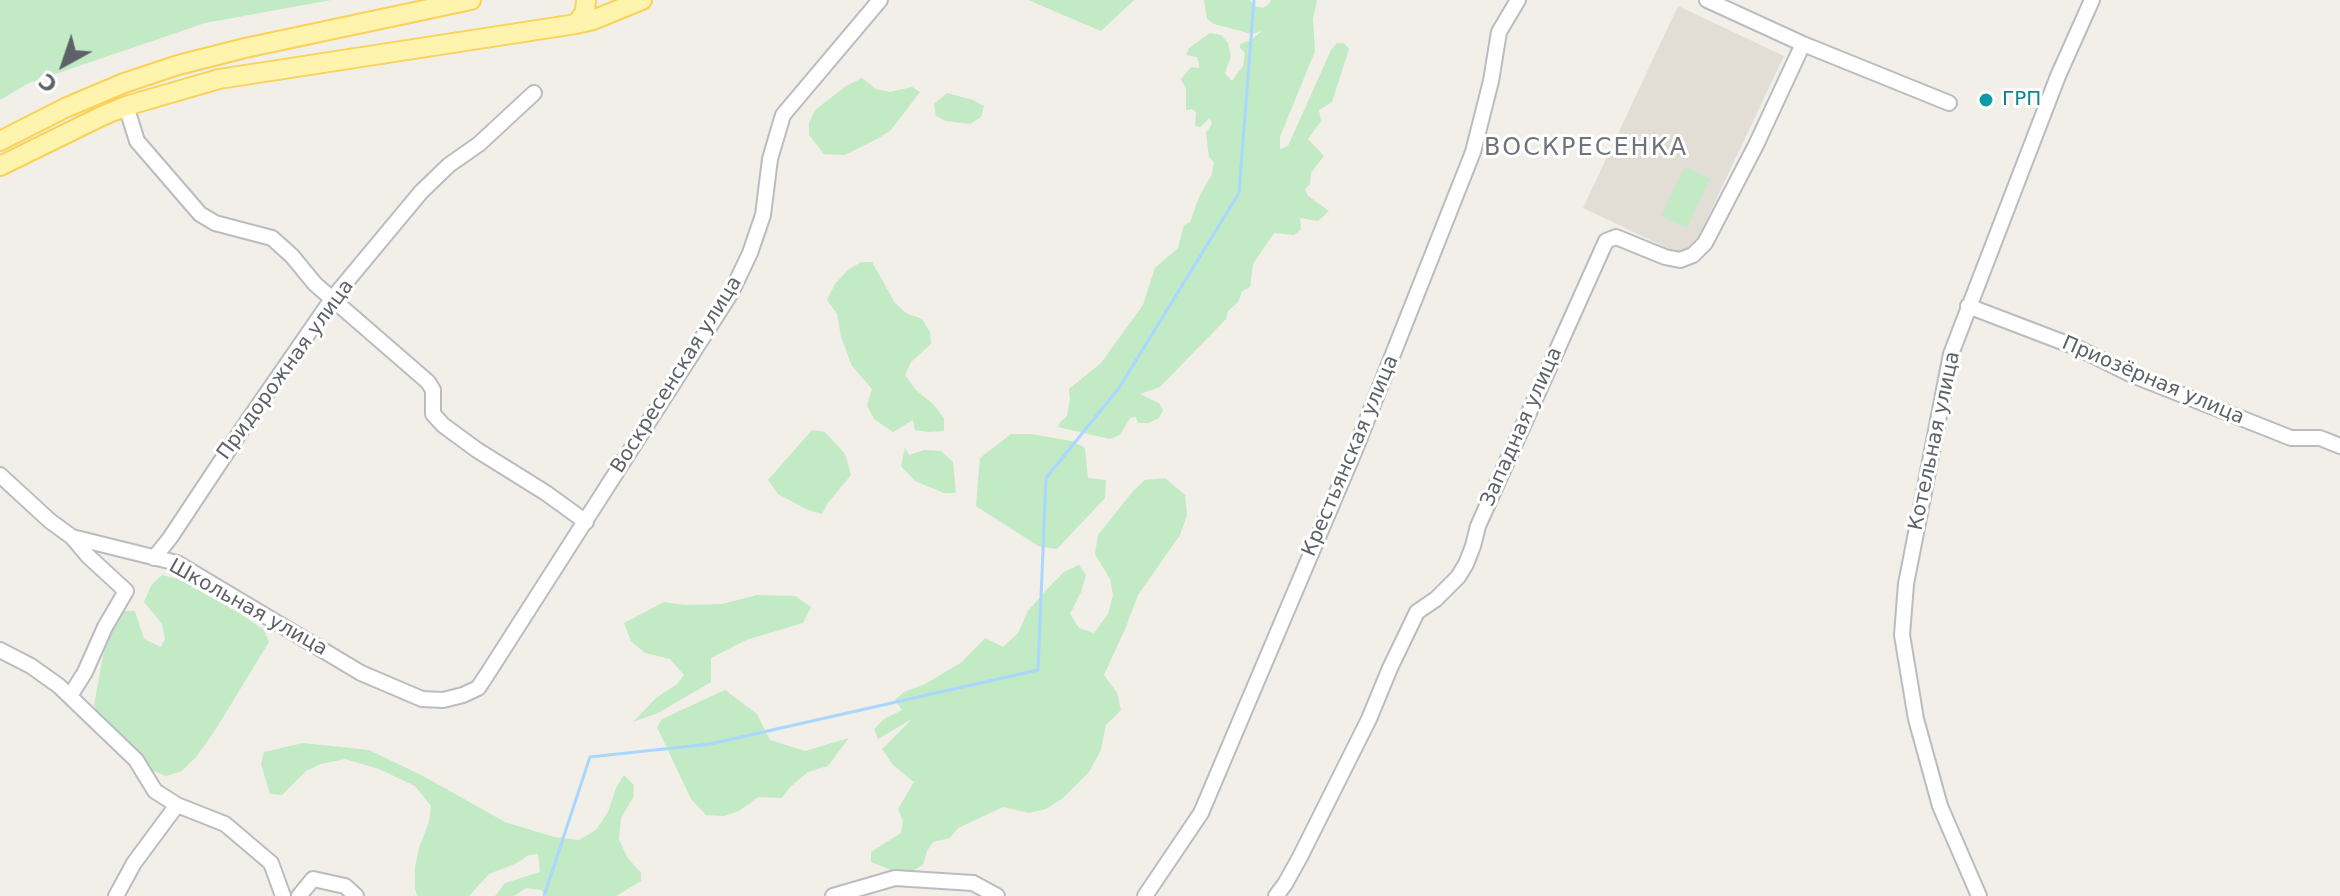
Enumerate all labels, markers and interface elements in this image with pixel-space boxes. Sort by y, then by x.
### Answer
north arrow [24,24,104,104]
text: С [34,68,62,98]
place label: ГРП [2002,88,2041,112]
marker: ГРП [1977,91,1995,109]
district label: ВОСКРЕСЕНКА [1484,135,1688,163]
street label: Воскресенская улица [607,272,747,478]
street label: Придорожная улица [213,275,359,465]
street label: Приозёрная улица [2058,332,2248,430]
street label: Западная улица [1476,344,1568,510]
street label: Котельная улица [1904,349,1966,533]
street label: Крестьянская улица [1298,352,1404,560]
street label: Школьная улица [165,554,331,662]

